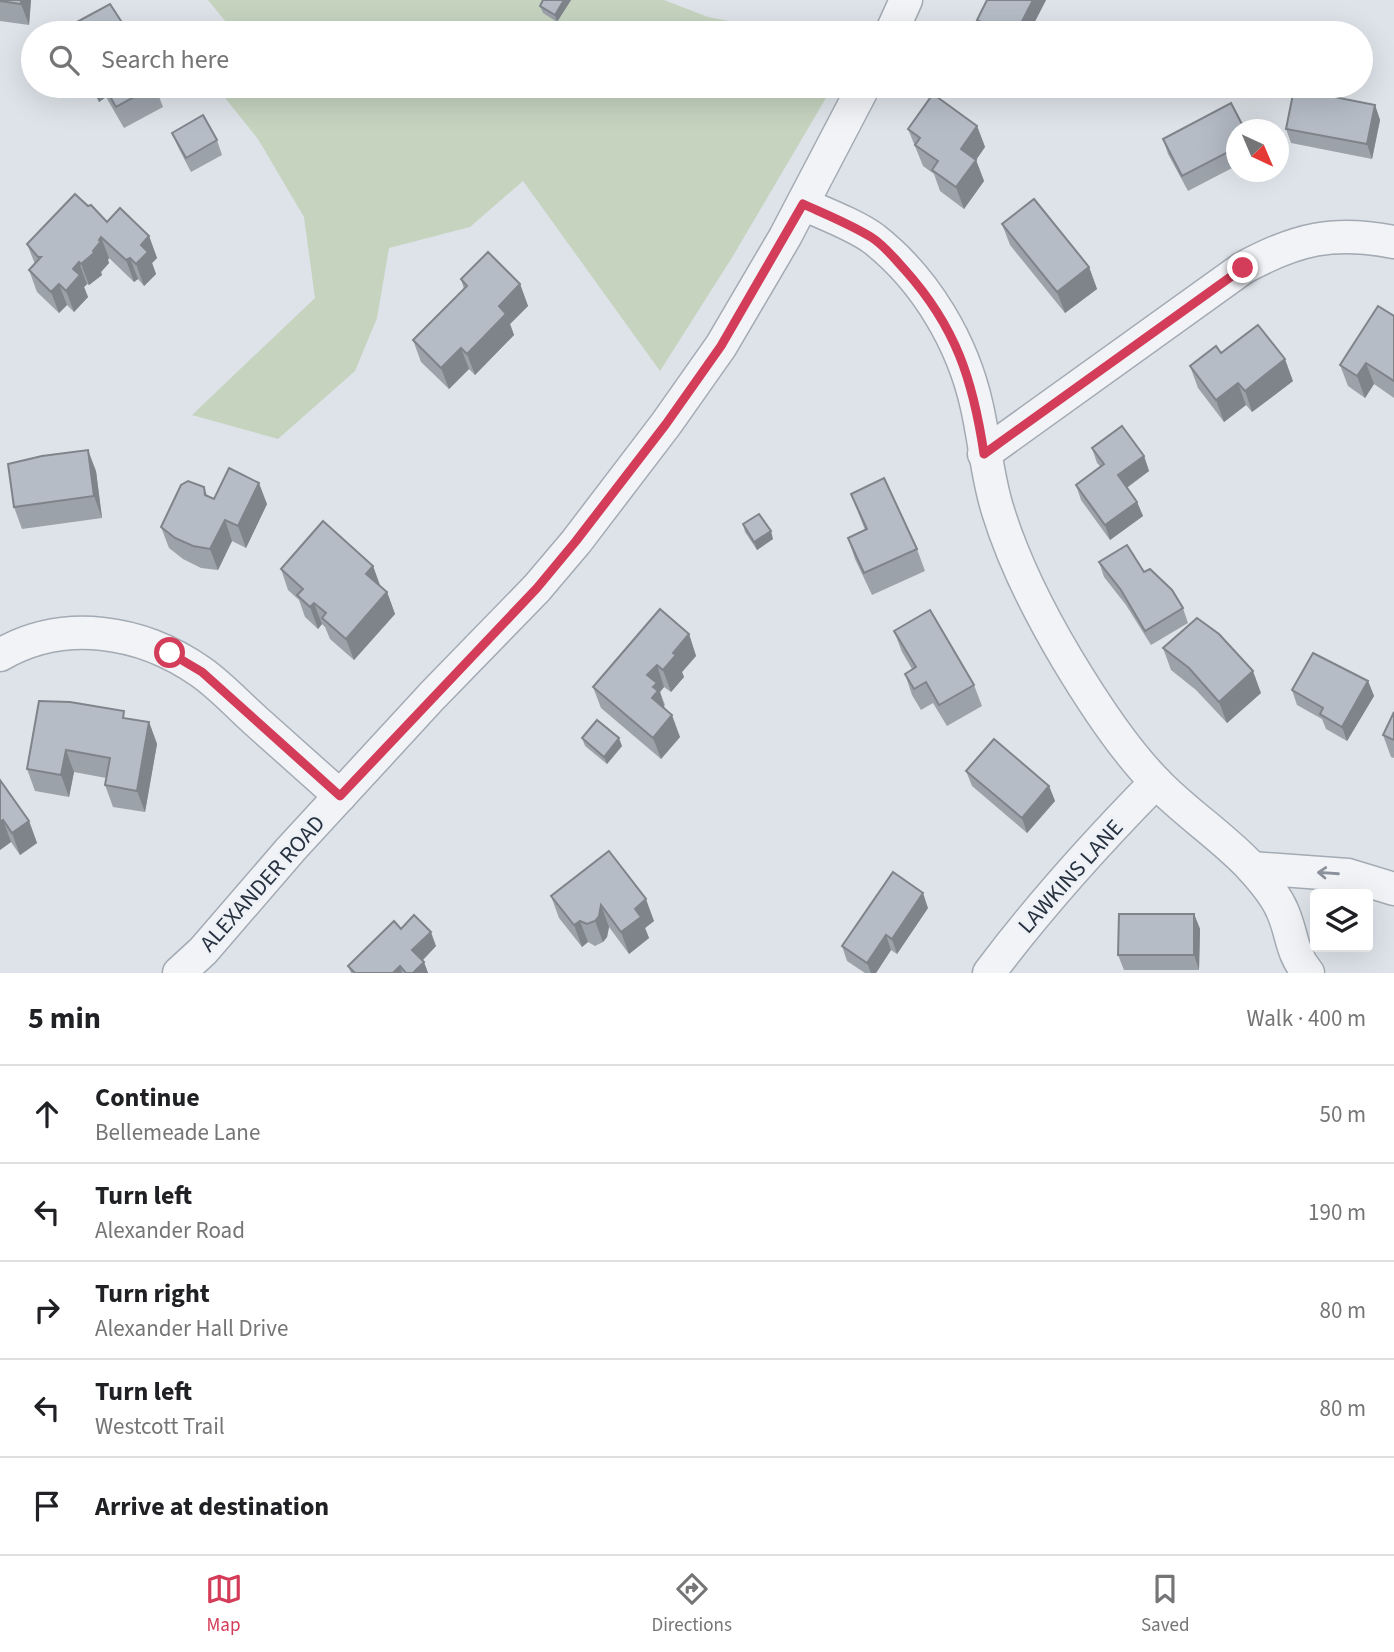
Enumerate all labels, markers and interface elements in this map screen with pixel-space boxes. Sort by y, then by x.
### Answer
search box [21,21,1373,98]
icon: search [45,41,83,79]
text: Search here [101,41,229,78]
north arrow [1226,119,1289,182]
route end [1227,252,1258,283]
route start [154,637,185,668]
street label: ALEXANDER ROAD [192,808,333,959]
street label: LAWKINS LANE [1010,812,1131,941]
one-way arrow [1317,867,1340,880]
map controls [1310,889,1373,952]
button: layers [1310,889,1373,952]
text: 5 min [28,997,101,1040]
text: Walk · 400 m [1247,1002,1366,1035]
text: Continue [95,1079,200,1116]
icon: ahead [28,1095,66,1133]
text: 50 m [1319,1098,1366,1131]
text: Bellemeade Lane [95,1116,260,1149]
text: Turn left [95,1177,192,1214]
icon: left [28,1193,66,1231]
text: 190 m [1308,1196,1366,1229]
text: Alexander Road [95,1214,245,1247]
text: Turn right [95,1275,210,1312]
icon: right [28,1291,66,1329]
text: 80 m [1319,1294,1366,1327]
text: Alexander Hall Drive [95,1312,288,1345]
text: Turn left [95,1373,192,1410]
icon: left [28,1389,66,1427]
text: 80 m [1319,1392,1366,1425]
text: Westcott Trail [95,1410,225,1443]
icon: arrive [28,1487,66,1525]
text: Arrive at destination [95,1488,329,1525]
tab: Map [205,1570,243,1639]
tab: Directions [652,1570,732,1639]
tab: Saved [1141,1570,1189,1639]

